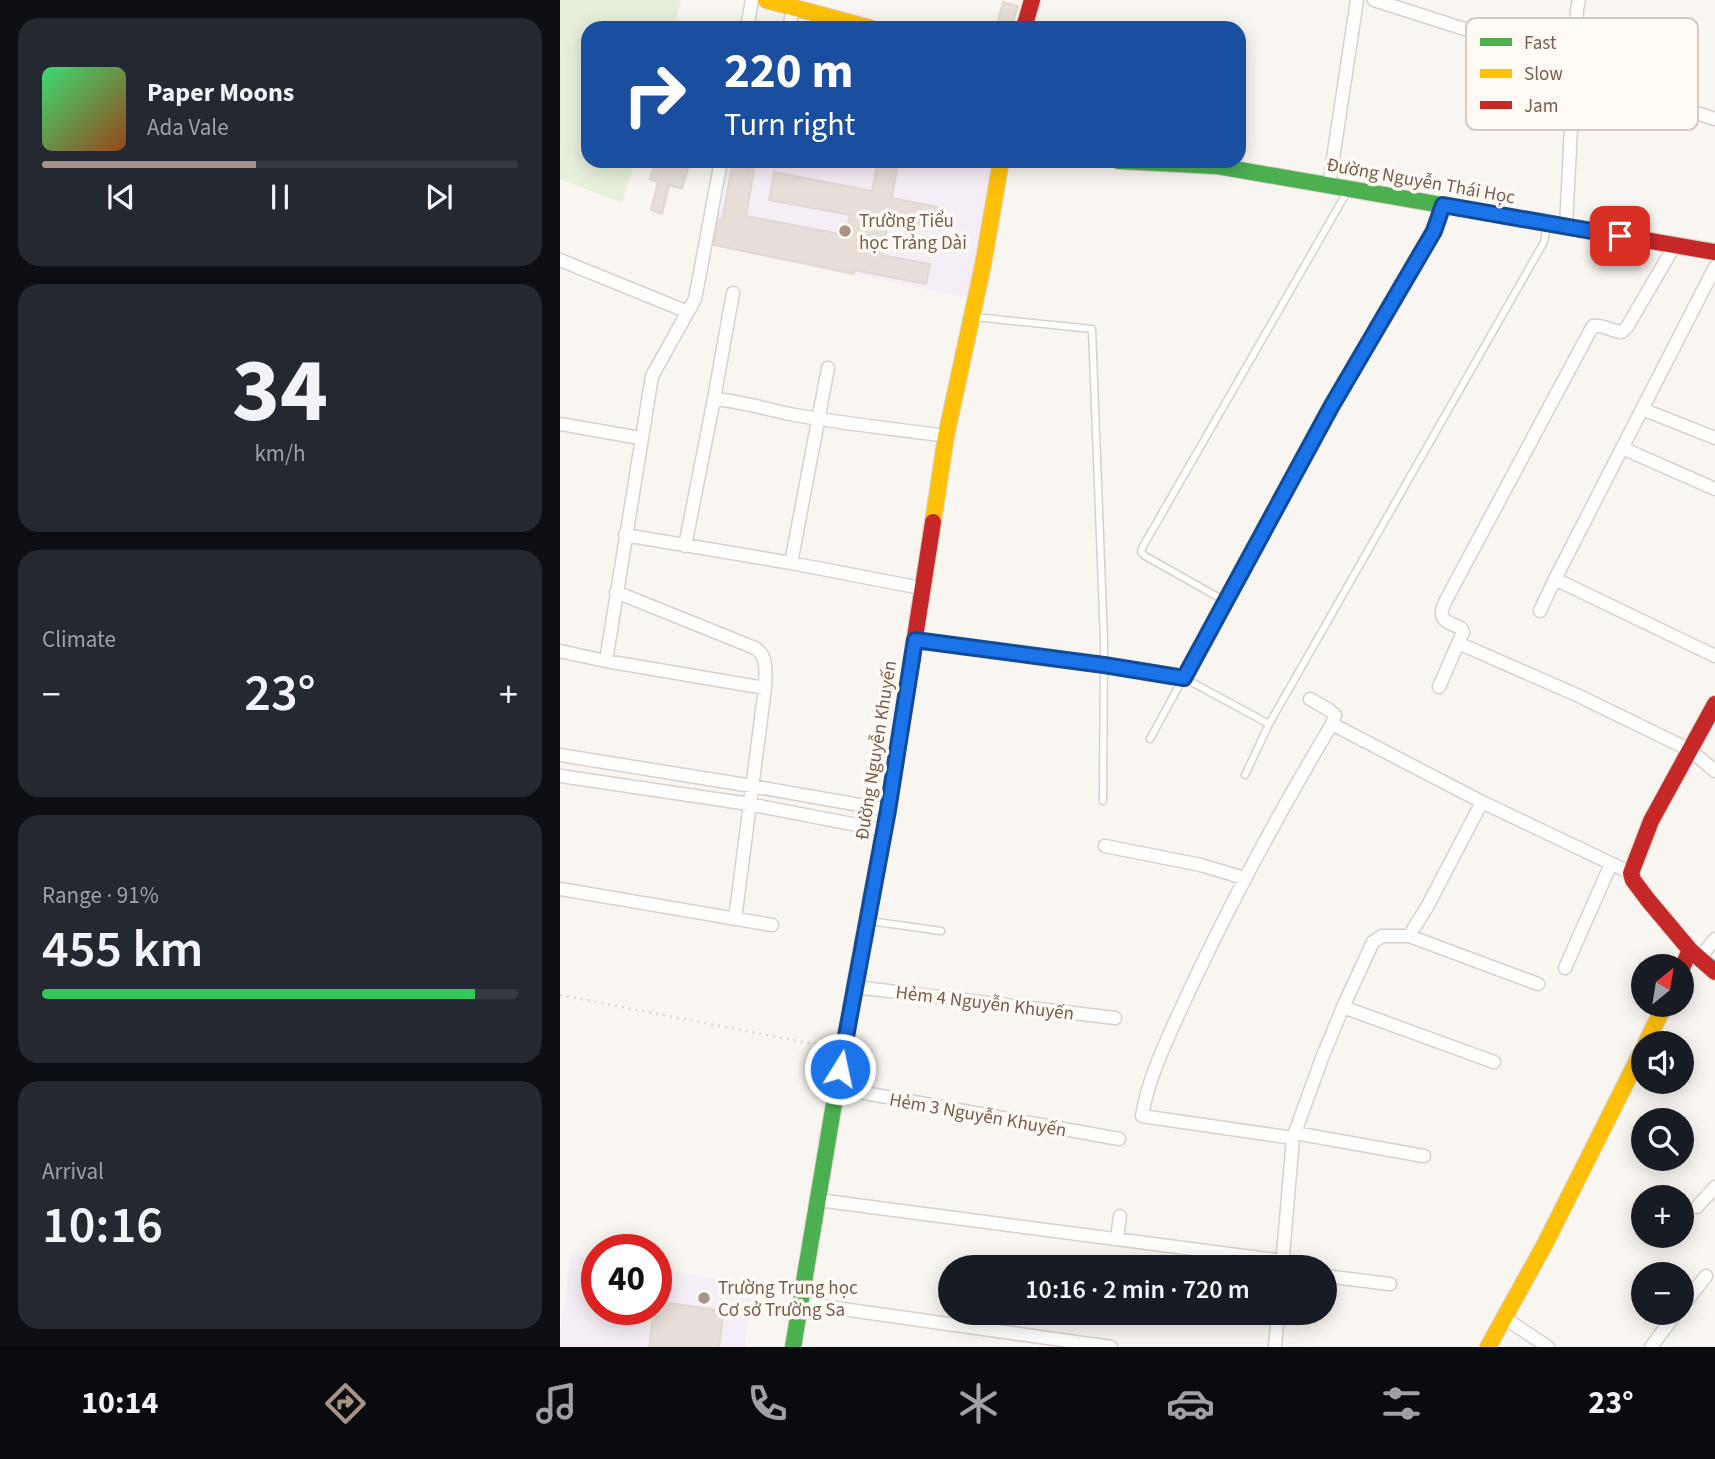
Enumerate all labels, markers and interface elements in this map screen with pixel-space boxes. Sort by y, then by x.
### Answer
legend [1466,18,1698,130]
text: Fast [1524,30,1557,57]
text: 220 m [724,37,853,107]
icon: right [609,49,700,140]
text: Slow [1524,61,1563,88]
text: Paper Moons [147,74,294,111]
text: Jam [1524,93,1558,120]
text: Turn right [724,102,855,148]
text: Ada Vale [147,111,229,144]
street label: Đường Nguyễn Thái Học [1324,152,1517,211]
icon: previous [102,178,140,216]
icon: pause [261,178,299,216]
icon: next [420,178,458,216]
pin [1590,206,1650,266]
place label: Trường Tiểu học Trảng Dài [859,208,967,257]
icon: arrive [1601,217,1639,255]
marker: Trường Tiểu học Trảng Dài [837,223,853,239]
text: 34 [232,327,328,456]
text: km/h [254,437,306,470]
text: Climate [42,623,116,656]
text: 23° [244,657,316,731]
street label: Đường Nguyễn Khuyến [849,659,904,842]
text: − [42,668,61,722]
text: + [499,668,518,722]
text: Range · 91% [42,879,159,912]
text: 455 km [42,913,203,987]
north arrow [1631,954,1694,1017]
map controls [1631,954,1694,1325]
street label: Hẻm 4 Nguyễn Khuyến [894,979,1076,1028]
button: sound [1631,1031,1694,1094]
position arrow [803,1032,877,1106]
street label: Hẻm 3 Nguyễn Khuyến [887,1087,1068,1144]
button: search [1631,1108,1694,1171]
text: Arrival [42,1155,104,1188]
button: + [1631,1185,1694,1248]
text: 10:16 [42,1189,163,1263]
speed limit sign: 40 [581,1234,672,1325]
button: − [1631,1262,1694,1325]
text: 10:16 · 2 min · 720 m [1025,1271,1250,1308]
place label: Trường Trung học Cơ sở Trường Sa [718,1275,858,1324]
marker: Trường Trung học Cơ sở Trường Sa [696,1290,712,1306]
icon: directions [321,1379,370,1428]
icon: music [532,1379,581,1428]
icon: phone [743,1379,792,1428]
icon: climate [954,1379,1003,1428]
icon: car [1166,1379,1215,1428]
icon: filters [1377,1379,1426,1428]
text: 10:14 [81,1380,158,1426]
text: 23° [1588,1380,1634,1426]

